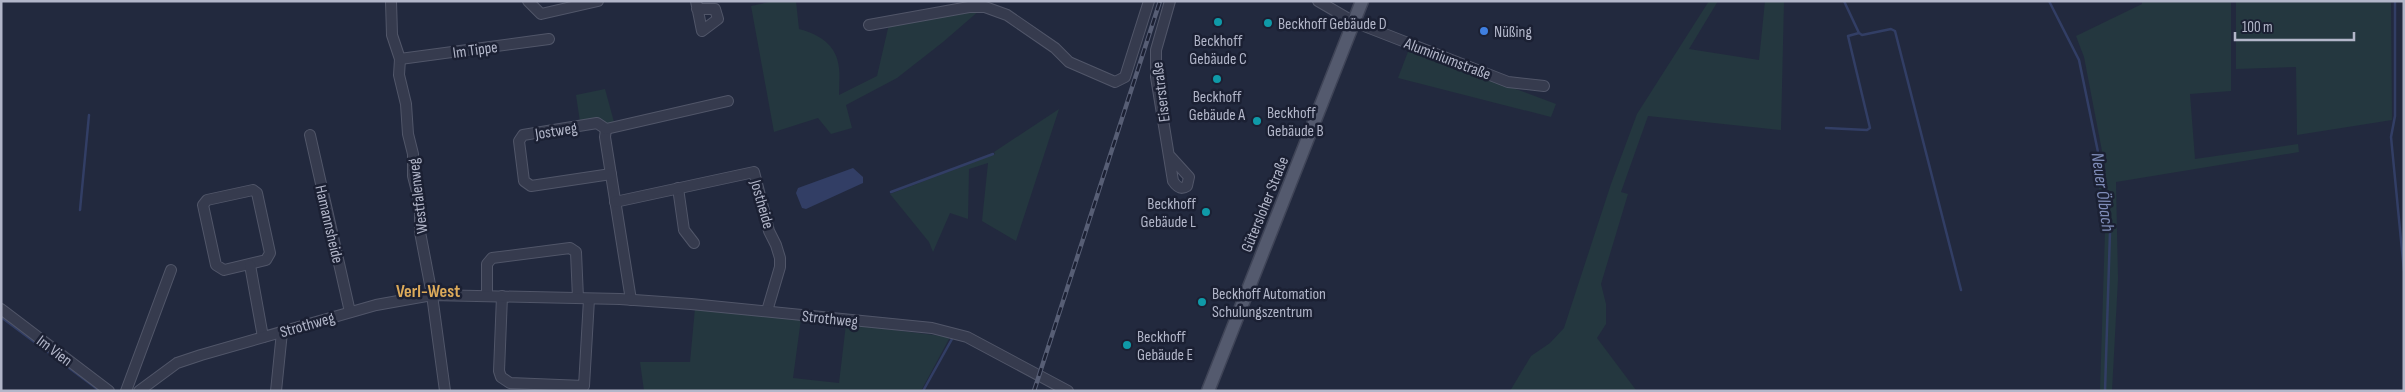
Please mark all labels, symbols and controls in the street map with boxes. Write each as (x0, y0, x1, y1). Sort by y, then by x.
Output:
scale bar (2235, 10, 2354, 42)
place label: Beckhoff Gebäude D (1278, 15, 1387, 34)
marker: Beckhoff Gebäude C (1212, 16, 1224, 28)
marker: Beckhoff Gebäude D (1262, 17, 1274, 29)
text: 100 m (2242, 18, 2273, 37)
place label: Nüßing (1494, 23, 1532, 42)
marker: Nüßing (1478, 25, 1490, 37)
place label: Beckhoff Gebäude C (1189, 32, 1247, 69)
street label: Aluminiumstraße (1401, 34, 1493, 85)
street label: Im Tippe (452, 38, 499, 63)
street label: Eiserstraße (1148, 61, 1175, 123)
marker: Beckhoff Gebäude A (1211, 73, 1223, 85)
place label: Beckhoff Gebäude A (1189, 88, 1245, 125)
place label: Beckhoff Gebäude B (1267, 104, 1324, 141)
marker: Beckhoff Gebäude B (1251, 115, 1263, 127)
street label: Jostweg (533, 119, 579, 144)
water label: Neuer Ölbach (2087, 151, 2118, 233)
street label: Gütersloher Straße (1238, 154, 1293, 255)
street label: Westfalenweg (404, 157, 433, 235)
street label: Jostheide (745, 177, 778, 231)
street label: Hamannsheide (310, 183, 347, 265)
place label: Beckhoff Gebäude L (1141, 195, 1197, 232)
marker: Beckhoff Gebäude L (1200, 206, 1212, 218)
district label: Verl-West (396, 281, 460, 302)
place label: Beckhoff Automation Schulungszentrum (1212, 285, 1326, 322)
marker: Beckhoff Automation Schulungszentrum (1196, 296, 1208, 308)
street label: Strothweg (801, 307, 859, 332)
street label: Strothweg (278, 309, 337, 342)
place label: Beckhoff Gebäude E (1137, 328, 1193, 365)
street label: Im Vien (33, 332, 76, 371)
marker: Beckhoff Gebäude E (1121, 339, 1133, 351)

